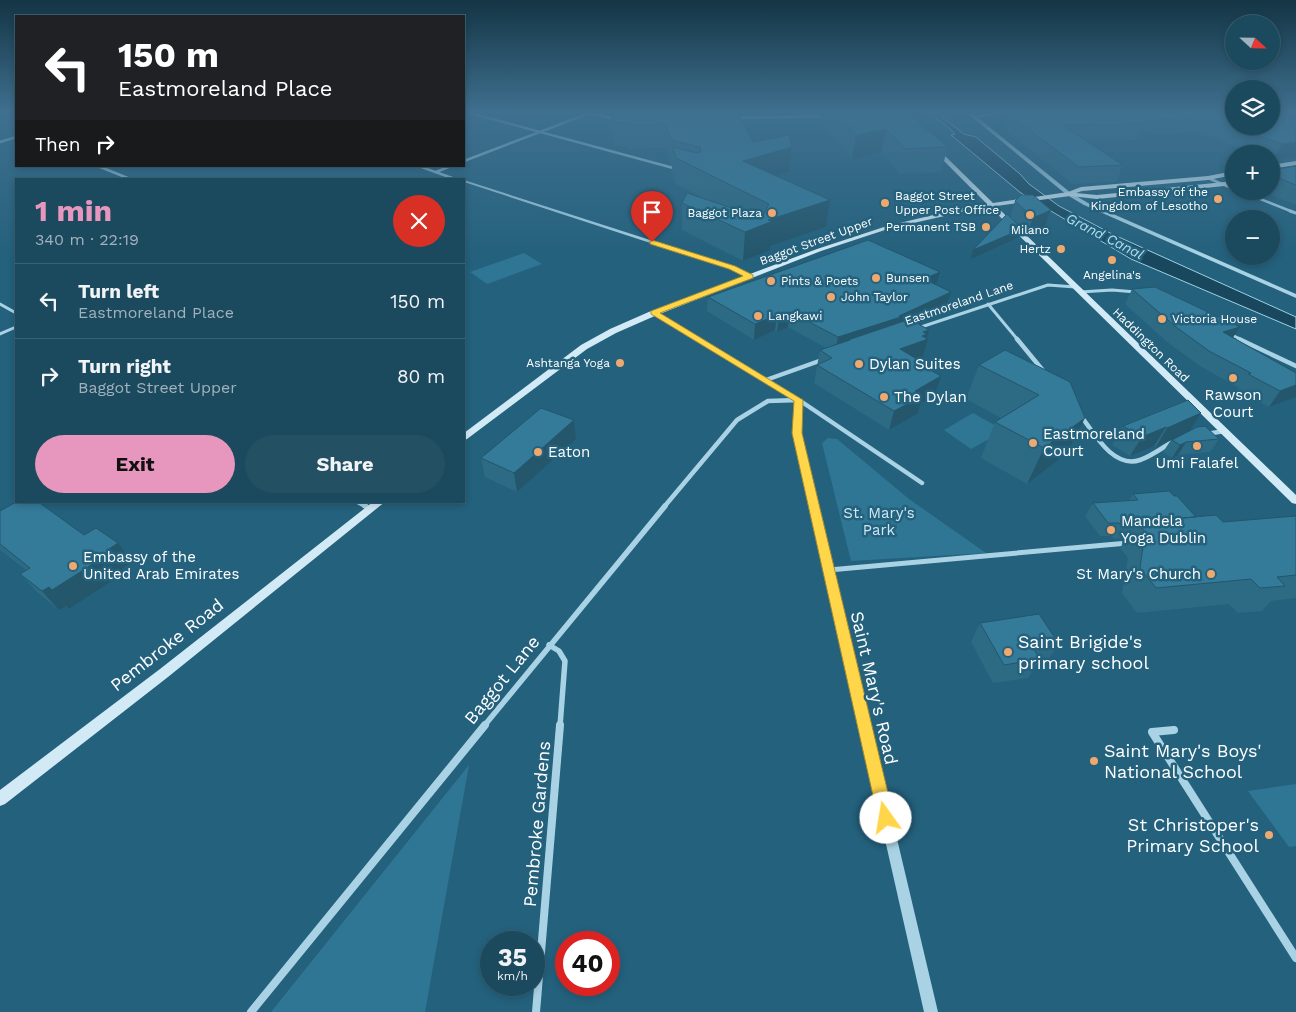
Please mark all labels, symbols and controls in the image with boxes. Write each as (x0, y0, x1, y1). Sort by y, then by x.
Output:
north arrow (1225, 15, 1280, 70)
map controls (1225, 15, 1280, 265)
text: 150 m (118, 34, 219, 76)
icon: left (35, 35, 100, 100)
text: Eastmoreland Place (118, 76, 333, 101)
button: layers (1225, 80, 1280, 135)
icon: right (91, 130, 119, 158)
text: Then (35, 133, 81, 156)
button: + (1225, 145, 1280, 200)
place label: Embassy of the Kingdom of Lesotho (1090, 185, 1208, 213)
place label: Baggot Street Upper Post Office (895, 189, 999, 217)
pin (631, 191, 673, 242)
text: 1 min (35, 193, 112, 228)
marker: Embassy of the Kingdom of Lesotho (1212, 193, 1224, 205)
button: close (393, 195, 445, 247)
marker: Baggot Street Upper Post Office (879, 197, 891, 209)
icon: arrive (638, 198, 666, 226)
place label: Baggot Plaza (687, 206, 762, 220)
marker: Baggot Plaza (766, 207, 778, 219)
marker: Milano (1024, 209, 1036, 221)
water label: Grand Canal (1064, 210, 1146, 262)
button: − (1225, 210, 1280, 265)
street label: Baggot Street Upper (758, 214, 874, 268)
place label: Permanent TSB (886, 220, 976, 234)
marker: Permanent TSB (980, 221, 992, 233)
place label: Milano (1011, 223, 1049, 237)
text: 340 m · 22:19 (35, 230, 139, 249)
place label: Hertz (1019, 242, 1051, 256)
marker: Hertz (1055, 243, 1067, 255)
marker: Angelina's (1106, 254, 1118, 266)
place label: Angelina's (1083, 268, 1141, 282)
place label: Bunsen (886, 271, 929, 285)
marker: Bunsen (870, 272, 882, 284)
place label: Pints & Poets (781, 274, 858, 288)
marker: Pints & Poets (765, 275, 777, 287)
street label: Eastmoreland Lane (903, 278, 1015, 328)
text: Turn left (78, 280, 159, 303)
icon: left (35, 287, 63, 315)
text: 150 m (390, 290, 445, 313)
place label: John Taylor (841, 290, 908, 304)
marker: John Taylor (825, 291, 837, 303)
text: Eastmoreland Place (78, 303, 234, 322)
street label: Haddington Road (1110, 305, 1192, 385)
place label: Langkawi (768, 309, 822, 323)
marker: Langkawi (752, 310, 764, 322)
place label: Victoria House (1172, 312, 1257, 326)
marker: Victoria House (1156, 313, 1168, 325)
text: Turn right (78, 355, 171, 378)
place label: Dylan Suites (869, 355, 961, 373)
place label: Ashtanga Yoga (526, 356, 610, 370)
marker: Ashtanga Yoga (614, 357, 626, 369)
marker: Dylan Suites (853, 358, 865, 370)
icon: right (35, 362, 63, 390)
text: 80 m (397, 365, 445, 388)
marker: Rawson Court (1227, 372, 1239, 384)
text: Baggot Street Upper (78, 378, 237, 397)
place label: Rawson Court (1205, 386, 1261, 421)
place label: The Dylan (894, 388, 967, 406)
marker: The Dylan (878, 391, 890, 403)
place label: Eastmoreland Court (1043, 425, 1145, 460)
button: Exit (35, 435, 235, 493)
button: Share (245, 435, 445, 493)
marker: Eastmoreland Court (1027, 437, 1039, 449)
marker: Umi Falafel (1191, 440, 1203, 452)
place label: Eaton (548, 443, 590, 461)
marker: Eaton (532, 446, 544, 458)
place label: Umi Falafel (1156, 454, 1239, 472)
park label: St. Mary's Park (843, 504, 915, 539)
place label: Mandela Yoga Dublin (1121, 512, 1206, 547)
marker: Mandela Yoga Dublin (1105, 524, 1117, 536)
place label: Embassy of the United Arab Emirates (83, 548, 239, 583)
marker: Embassy of the United Arab Emirates (67, 560, 79, 572)
place label: St Mary's Church (1076, 565, 1201, 583)
marker: St Mary's Church (1205, 568, 1217, 580)
street label: Pembroke Road (106, 594, 227, 695)
street label: Saint Mary's Road (847, 609, 902, 767)
street label: Baggot Lane (459, 631, 544, 728)
place label: Saint Brigide's primary school (1018, 631, 1149, 673)
marker: Saint Brigide's primary school (1002, 646, 1014, 658)
street label: Pembroke Gardens (519, 740, 554, 908)
place label: Saint Mary's Boys' National School (1104, 740, 1262, 782)
marker: Saint Mary's Boys' National School (1088, 755, 1100, 767)
position arrow (859, 791, 911, 843)
place label: St Christoper's Primary School (1126, 814, 1259, 856)
marker: St Christoper's Primary School (1263, 829, 1275, 841)
speed limit sign: 40 (555, 931, 620, 996)
text: 35 (498, 943, 527, 972)
text: km/h (497, 969, 528, 983)

